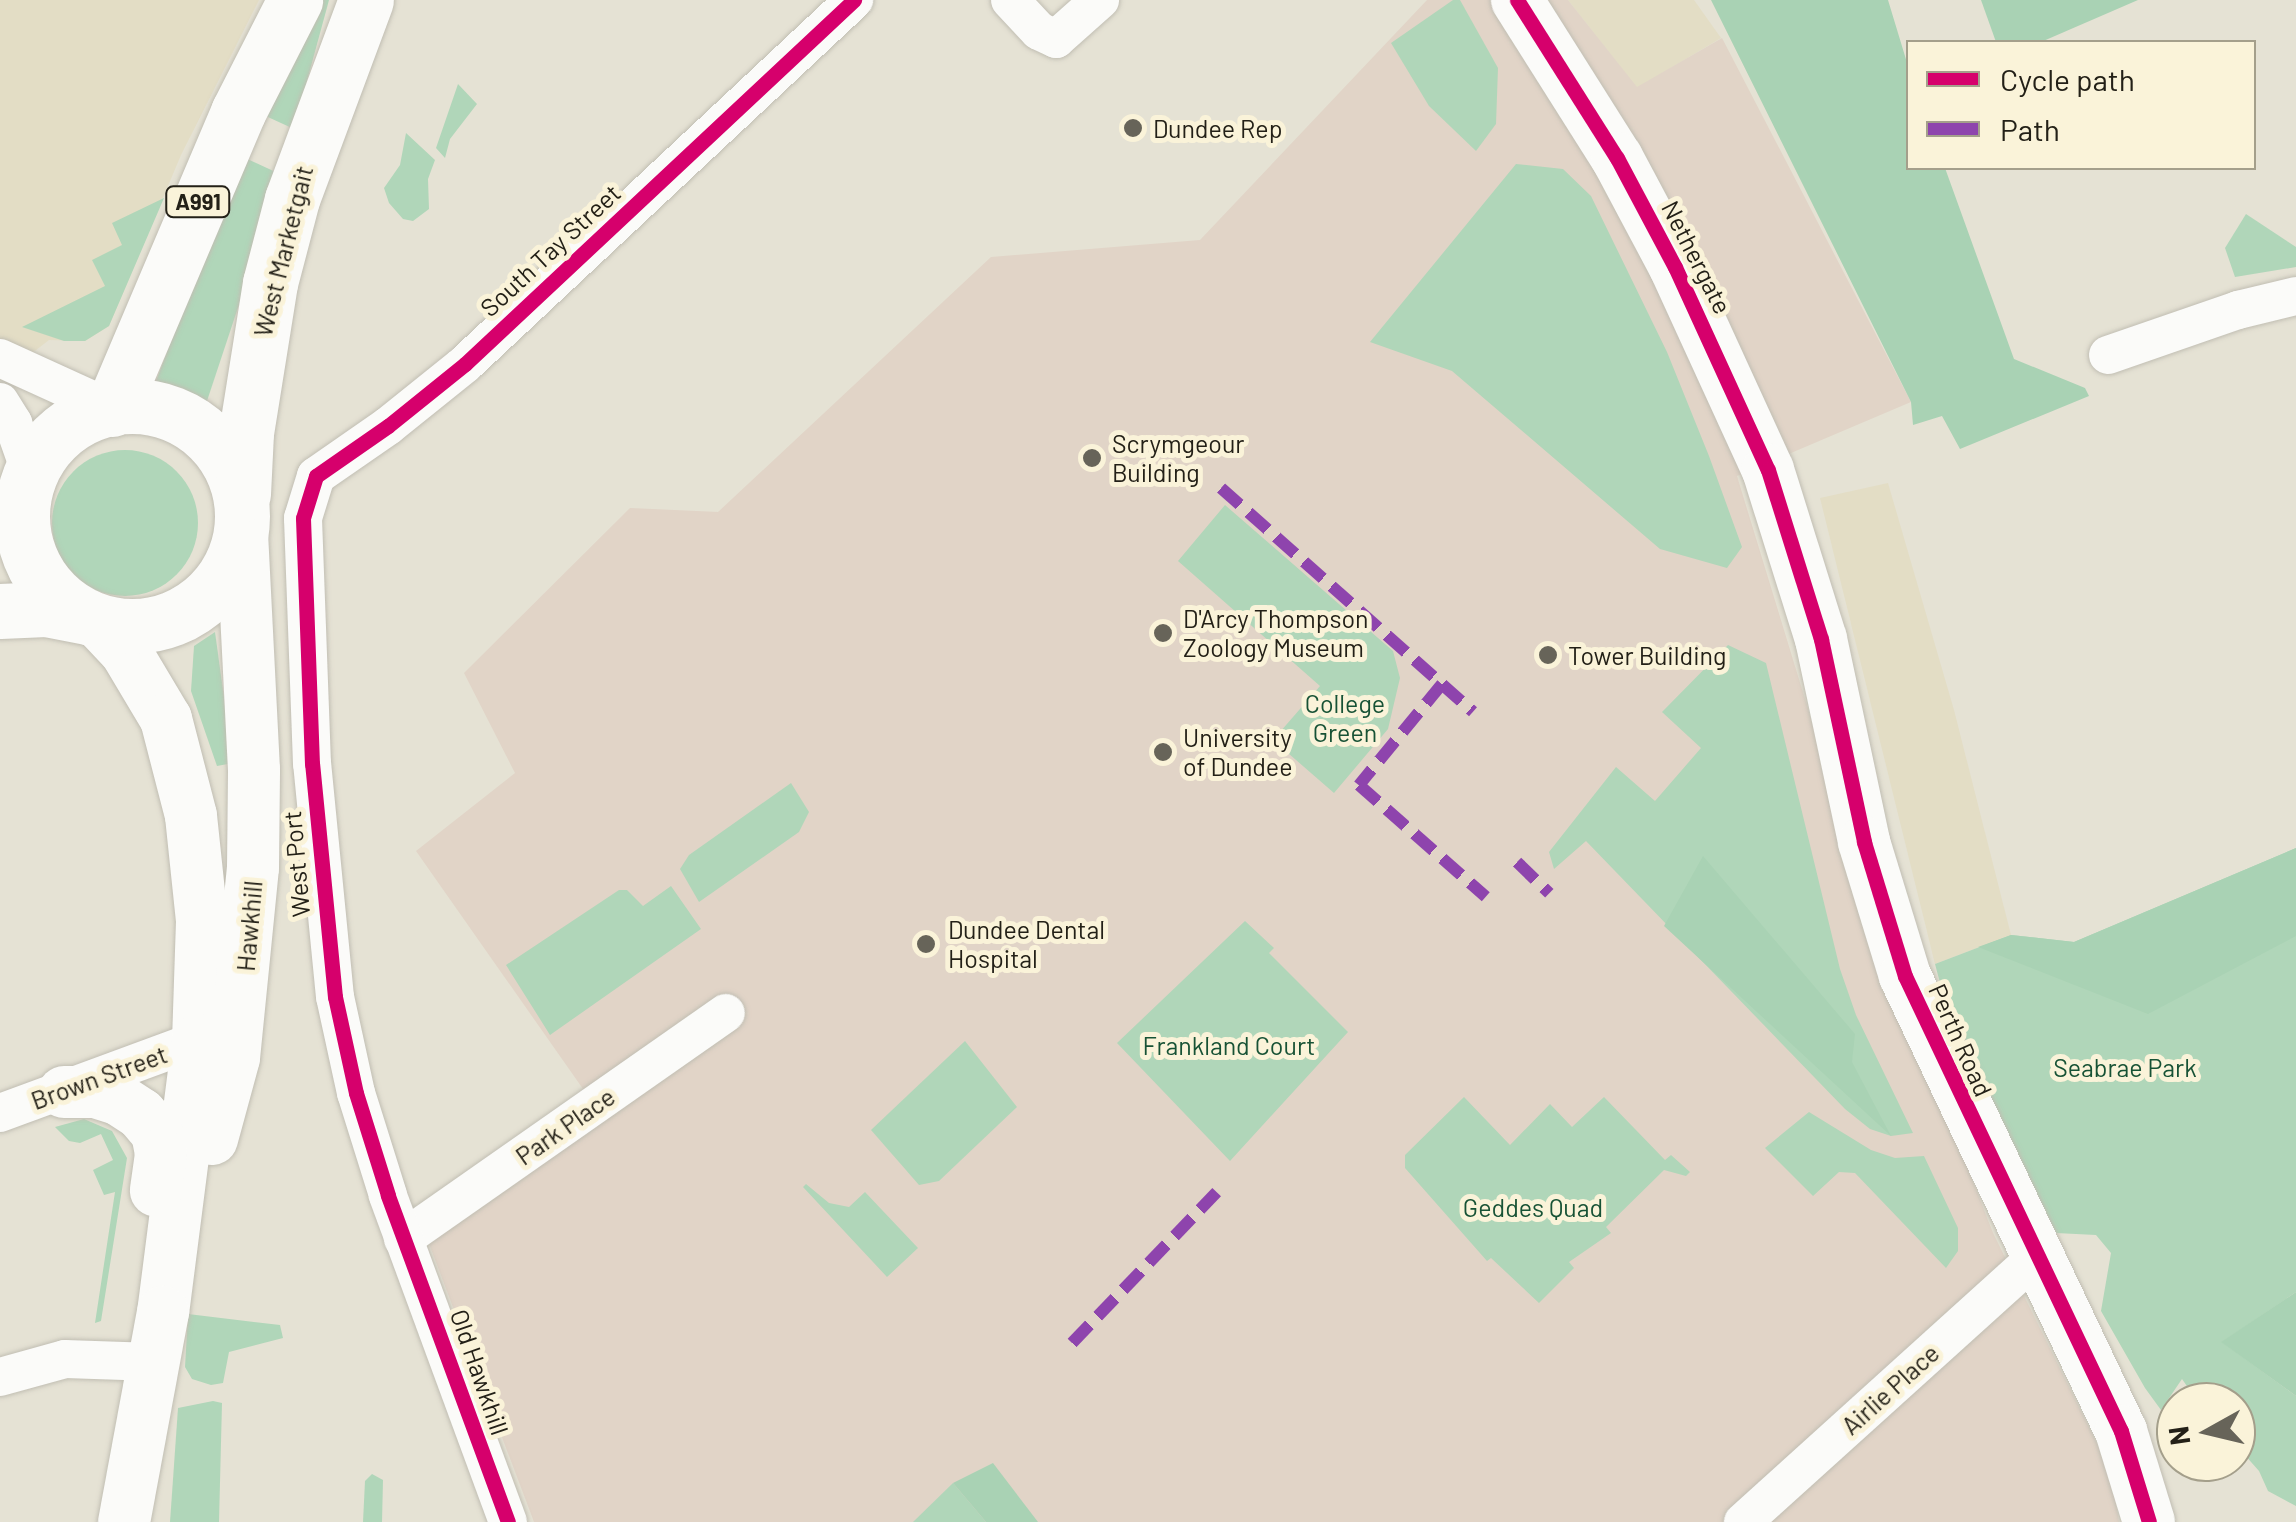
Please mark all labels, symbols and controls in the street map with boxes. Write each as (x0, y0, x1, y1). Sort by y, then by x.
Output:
legend (1906, 40, 2256, 170)
text: Cycle path (2000, 61, 2135, 97)
text: Path (2000, 111, 2060, 147)
place label: Dundee Rep (1153, 113, 1282, 143)
marker: Dundee Rep (1122, 117, 1144, 139)
street label: West Marketgait (247, 162, 319, 340)
street label: South Tay Street (474, 177, 626, 323)
road number: A991 (163, 185, 233, 219)
street label: Nethergate (1656, 196, 1738, 318)
place label: Scrymgeour Building (1112, 429, 1244, 488)
marker: Scrymgeour Building (1081, 447, 1103, 469)
place label: D'Arcy Thompson Zoology Museum (1183, 604, 1369, 663)
marker: D'Arcy Thompson Zoology Museum (1152, 622, 1174, 644)
place label: Tower Building (1568, 640, 1726, 670)
marker: Tower Building (1537, 644, 1559, 666)
park label: College Green (1305, 689, 1385, 748)
place label: University of Dundee (1183, 723, 1292, 782)
marker: University of Dundee (1152, 741, 1174, 763)
street label: West Port (276, 810, 316, 918)
street label: Hawkhill (230, 879, 268, 973)
place label: Dundee Dental Hospital (948, 915, 1105, 974)
marker: Dundee Dental Hospital (913, 931, 939, 957)
street label: Perth Road (1923, 979, 1999, 1101)
park label: Frankland Court (1143, 1030, 1315, 1060)
street label: Brown Street (27, 1039, 171, 1115)
park label: Seabrae Park (2053, 1052, 2197, 1082)
street label: Park Place (510, 1081, 620, 1171)
park label: Geddes Quad (1463, 1192, 1603, 1222)
street label: Old Hawkhill (445, 1305, 515, 1439)
street label: Airlie Place (1835, 1337, 1945, 1441)
north arrow (2156, 1382, 2256, 1482)
text: N (2160, 1424, 2196, 1447)

